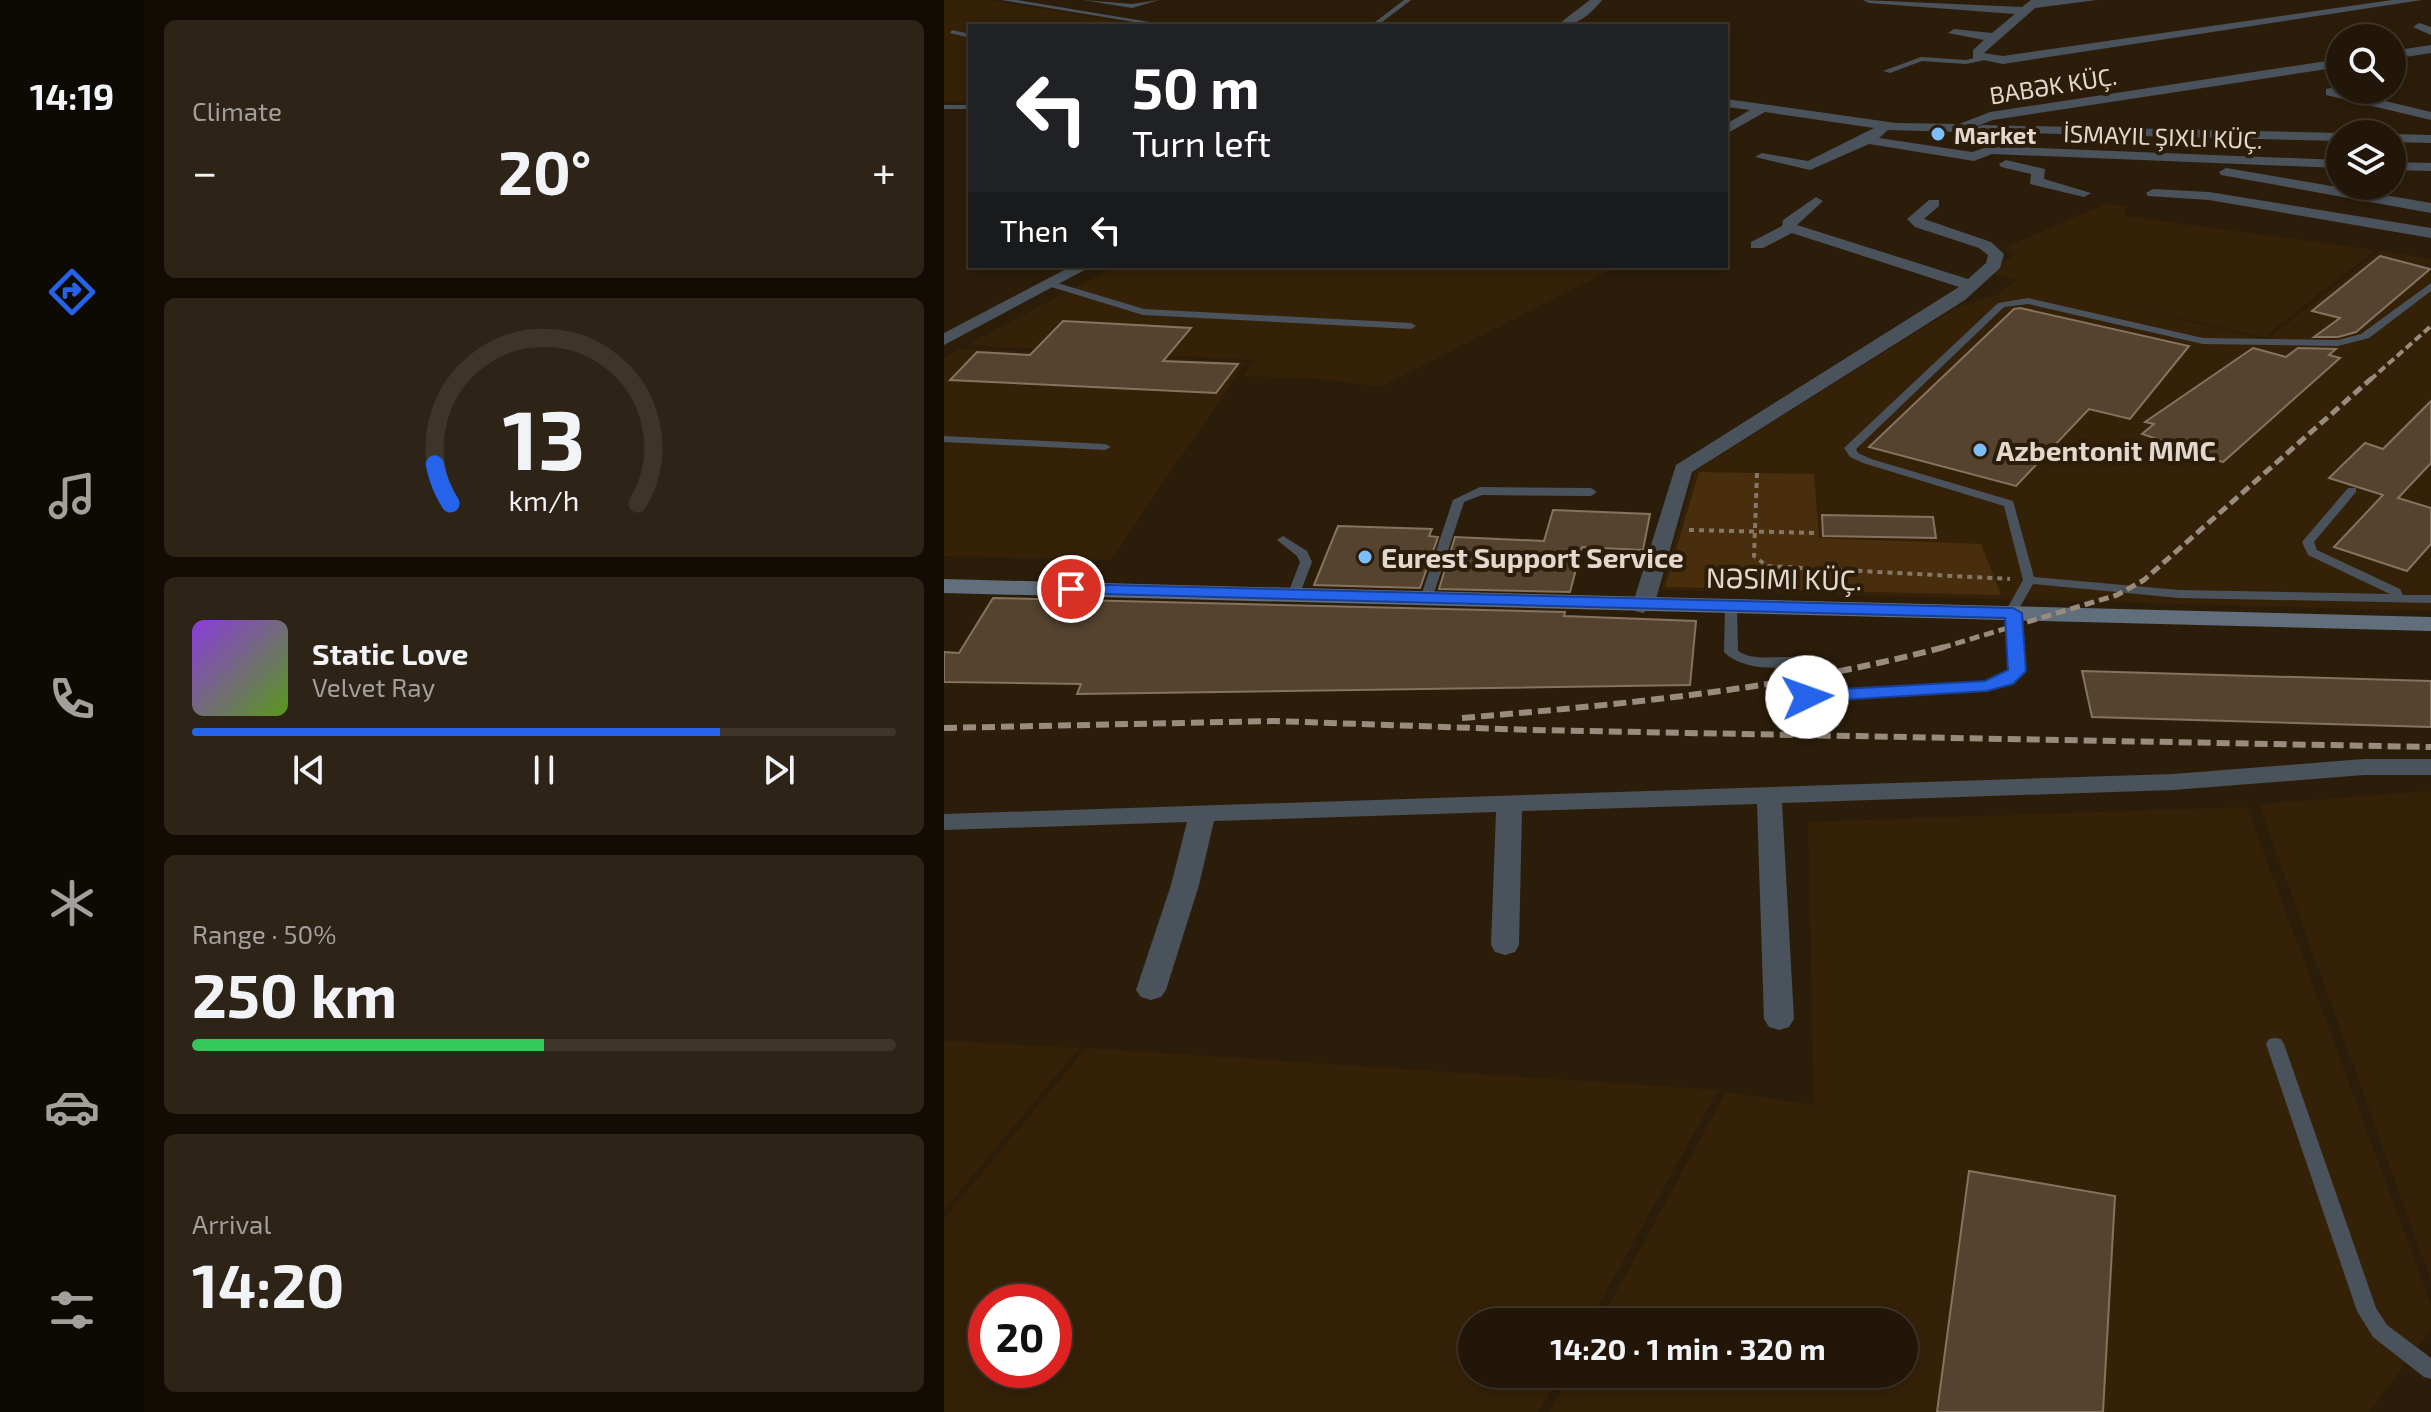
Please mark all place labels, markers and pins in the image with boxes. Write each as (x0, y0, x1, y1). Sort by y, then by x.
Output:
place label: Market (1954, 120, 2036, 149)
marker: Market (1929, 125, 1947, 143)
place label: Azbentonit MMC (1996, 433, 2216, 467)
marker: Azbentonit MMC (1971, 441, 1989, 459)
place label: Eurest Support Service (1381, 540, 1684, 574)
marker: Eurest Support Service (1356, 548, 1374, 566)
pin (1037, 555, 1105, 623)

